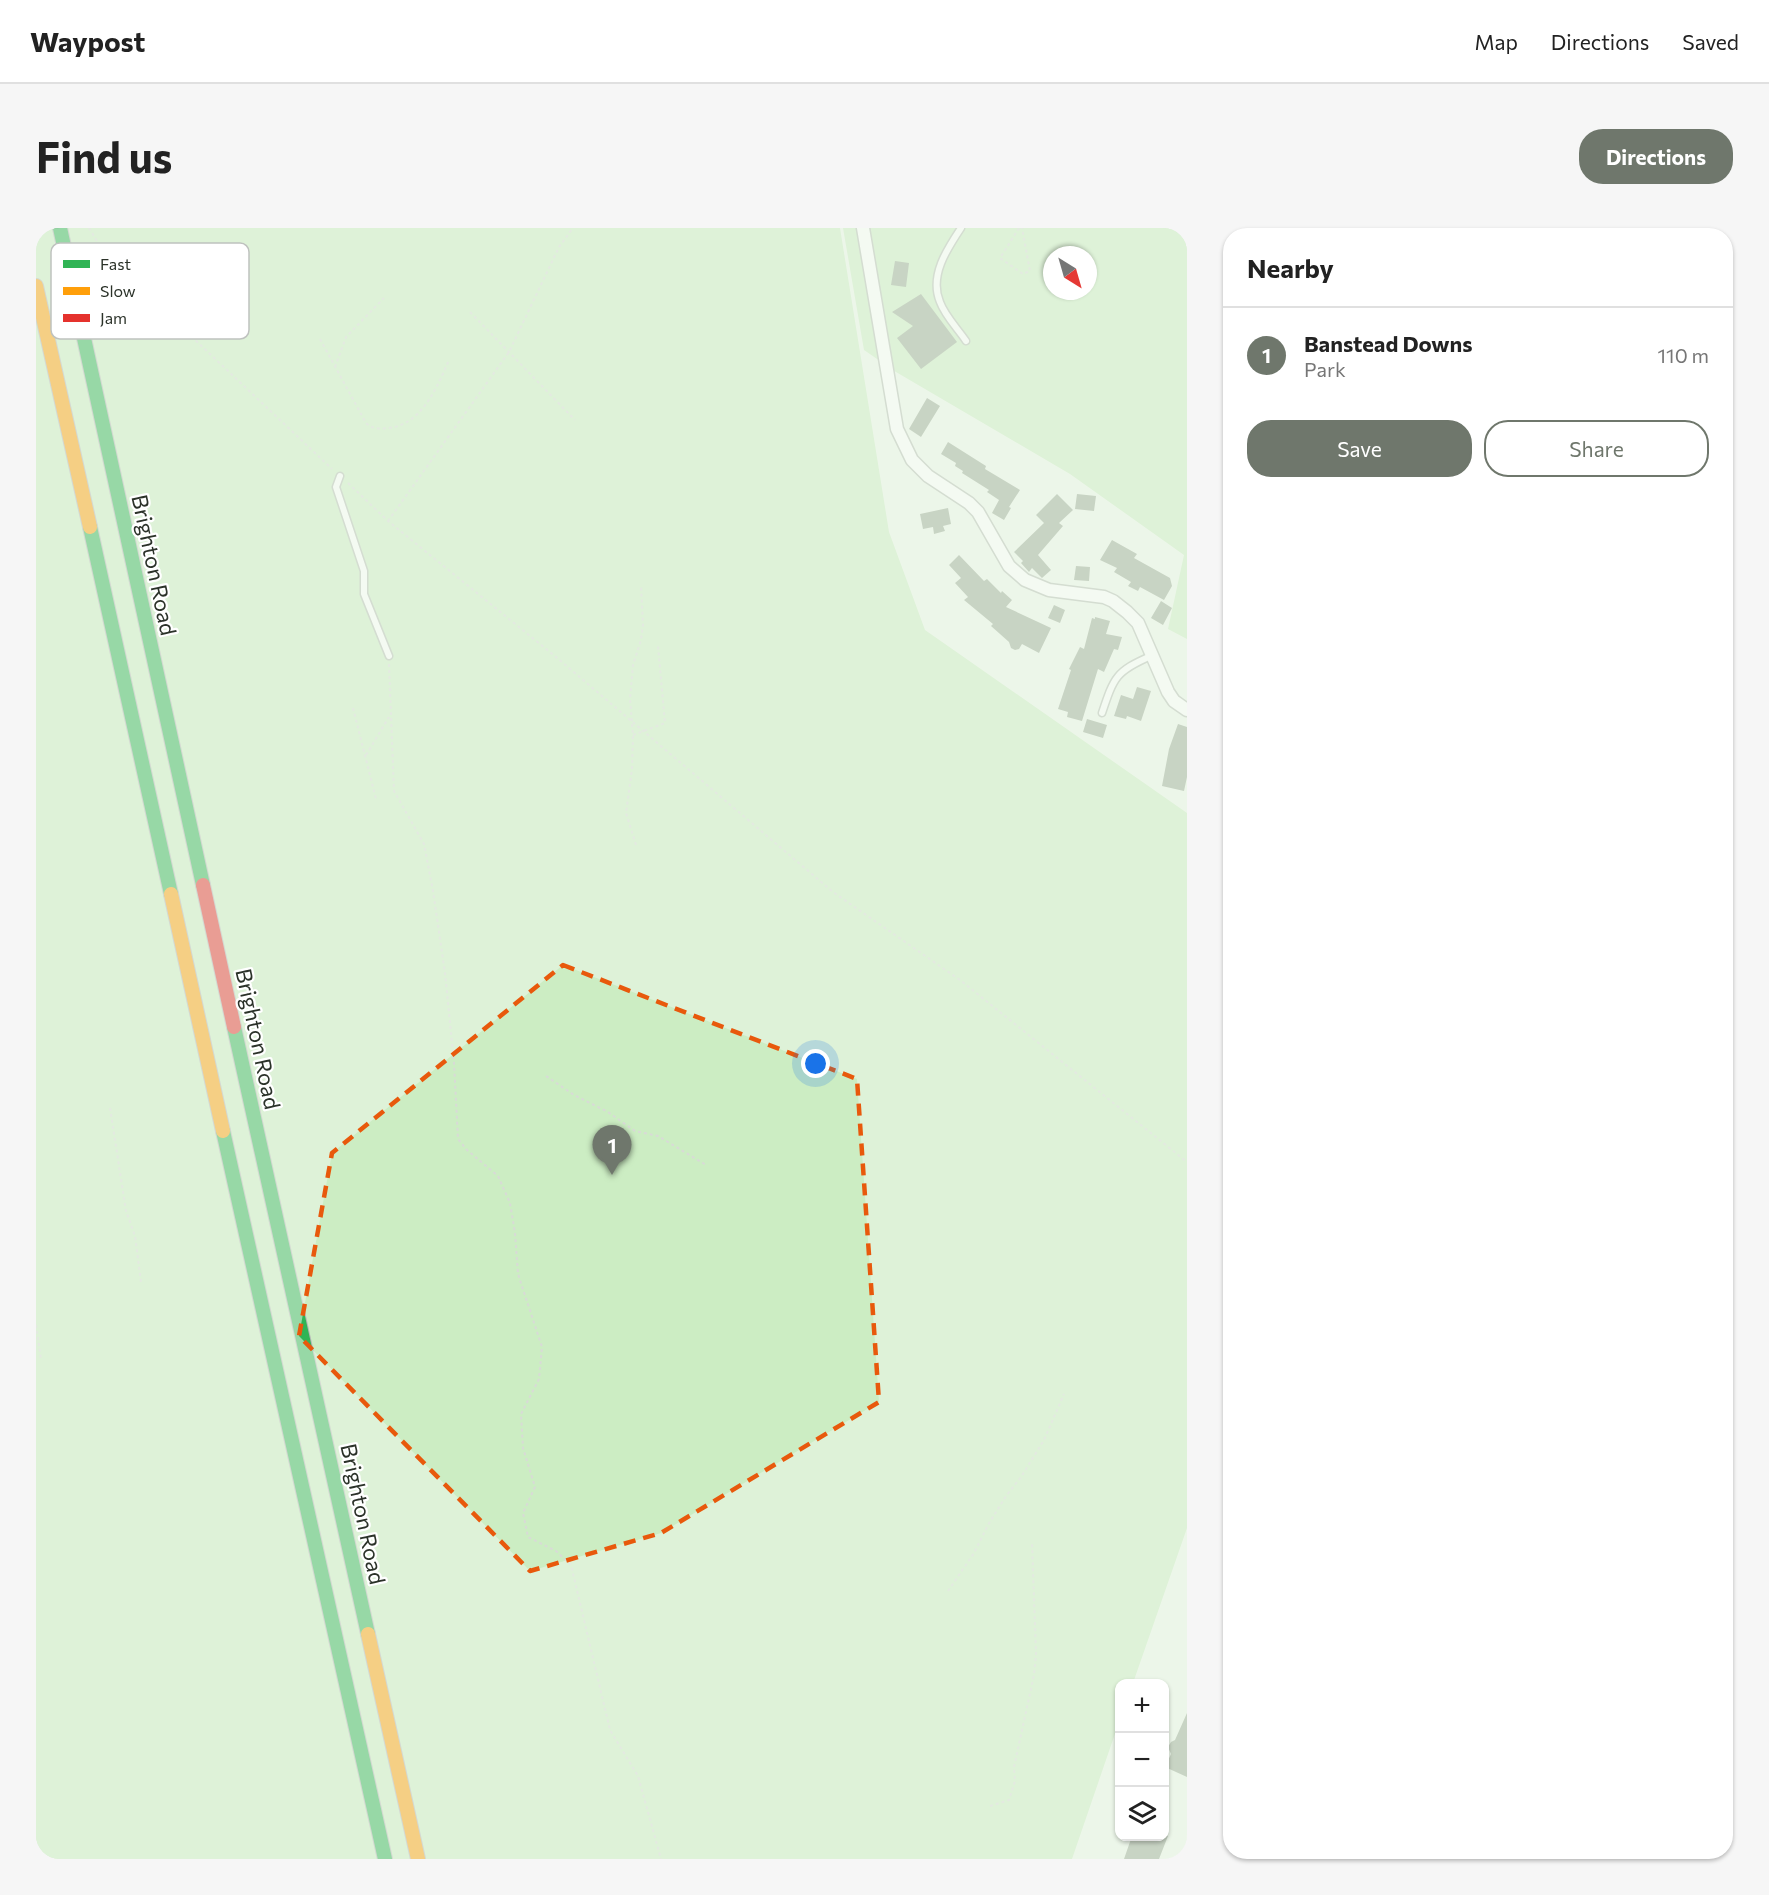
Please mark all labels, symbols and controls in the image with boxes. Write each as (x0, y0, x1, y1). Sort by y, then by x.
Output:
text: Waypost (30, 24, 145, 58)
text: Map (1475, 29, 1518, 54)
text: Directions (1551, 29, 1649, 54)
text: Saved (1682, 29, 1739, 54)
button: Directions (1579, 129, 1733, 184)
text: Find us (36, 130, 172, 182)
legend (51, 243, 249, 339)
north arrow (1043, 246, 1097, 300)
text: Nearby (1247, 252, 1334, 283)
text: Fast (100, 254, 131, 273)
text: Slow (100, 281, 136, 300)
text: Jam (100, 308, 127, 327)
text: Banstead Downs (1304, 330, 1473, 357)
text: 1 (1262, 343, 1271, 367)
text: 110 m (1658, 343, 1709, 367)
text: Park (1304, 357, 1346, 381)
button: Save (1247, 420, 1472, 477)
button: Share (1484, 420, 1709, 477)
street label: Brighton Road (126, 492, 183, 638)
street label: Brighton Road (230, 966, 287, 1112)
your location (801, 1049, 830, 1078)
pin: 1 (592, 1126, 632, 1175)
street label: Brighton Road (335, 1441, 392, 1587)
map controls (1115, 1679, 1169, 1841)
button: + (1115, 1679, 1169, 1733)
button: − (1115, 1733, 1169, 1787)
button: layers (1115, 1787, 1169, 1841)

